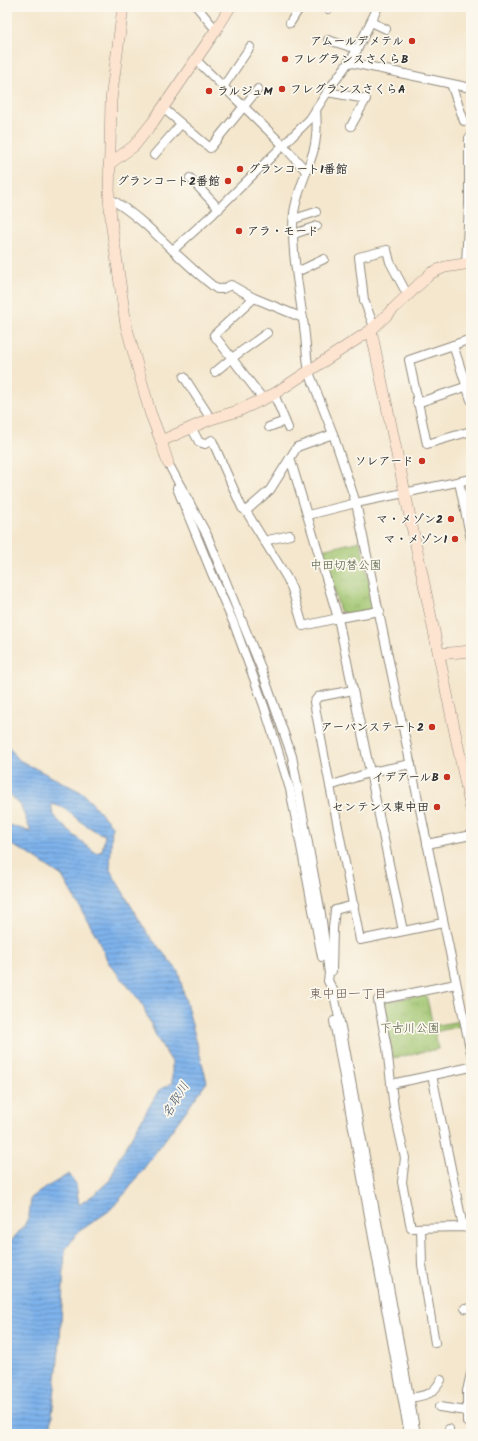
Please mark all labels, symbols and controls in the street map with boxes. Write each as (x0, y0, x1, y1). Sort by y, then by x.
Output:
place label: アムールデメテル (310, 32, 404, 51)
marker: アムールデメテル (407, 36, 417, 46)
place label: フレグランスさくらB (293, 50, 409, 69)
marker: フレグランスさくらB (280, 54, 290, 64)
place label: フレグランスさくらA (290, 80, 406, 99)
place label: ラルジュM (217, 82, 274, 101)
marker: フレグランスさくらA (277, 84, 287, 94)
marker: ラルジュM (204, 86, 214, 96)
place label: グランコート1番館 (248, 160, 348, 179)
marker: グランコート1番館 (235, 164, 245, 174)
place label: グランコート2番館 (117, 172, 220, 191)
marker: グランコート2番館 (223, 176, 233, 186)
place label: アラ・モード (247, 222, 319, 241)
marker: アラ・モード (234, 226, 244, 236)
place label: ソレアード (354, 452, 414, 471)
marker: ソレアード (417, 456, 427, 466)
place label: マ・メゾン2 (376, 510, 443, 529)
marker: マ・メゾン2 (446, 514, 456, 524)
place label: マ・メゾン1 (383, 530, 447, 549)
marker: マ・メゾン1 (450, 534, 460, 544)
park label: 中田切替公園 (310, 556, 382, 575)
place label: アーバンステート2 (321, 718, 424, 737)
marker: アーバンステート2 (427, 722, 437, 732)
place label: イデアールB (372, 768, 439, 787)
marker: イデアールB (442, 772, 452, 782)
place label: センテンス東中田 (332, 798, 429, 817)
marker: センテンス東中田 (432, 802, 442, 812)
district label: 東中田一丁目 (309, 984, 387, 1005)
park label: 下古川公園 (380, 1019, 440, 1038)
water label: 名取川 (157, 1078, 195, 1122)

